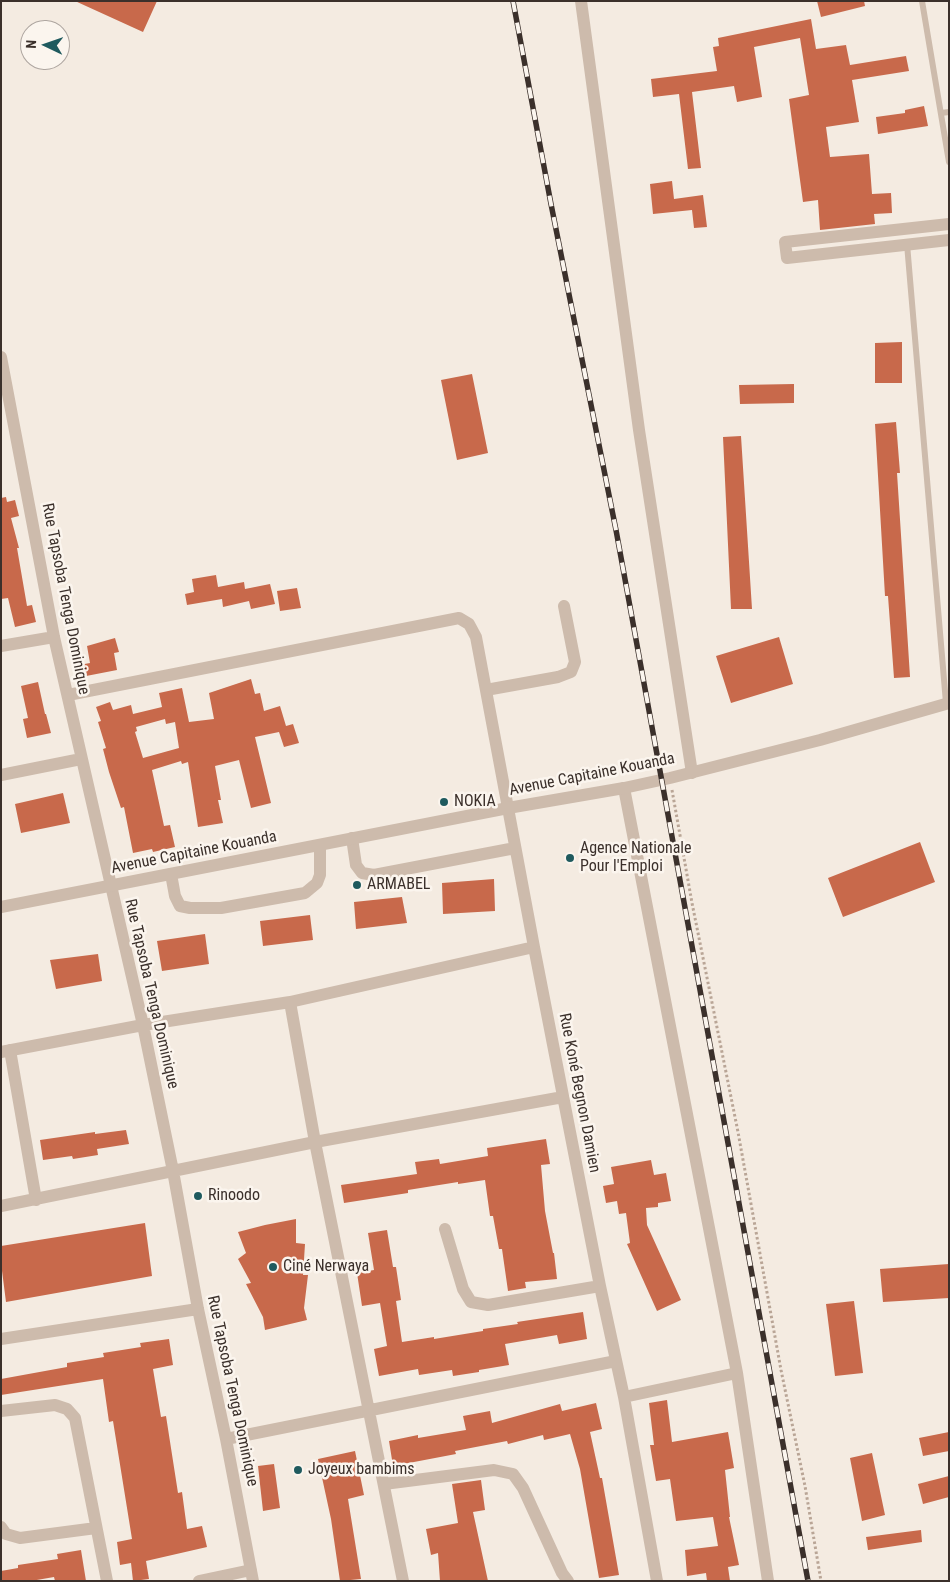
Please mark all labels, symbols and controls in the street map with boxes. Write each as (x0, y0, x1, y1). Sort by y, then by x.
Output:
north arrow (20, 20, 70, 70)
text: N (23, 40, 39, 49)
street label: Rue Tapsoba Tenga Dominique (37, 502, 93, 696)
street label: Avenue Capitaine Kouanda (508, 750, 676, 800)
place label: NOKIA (454, 792, 496, 812)
marker: NOKIA (438, 796, 450, 808)
street label: Avenue Capitaine Kouanda (110, 828, 278, 878)
place label: Agence Nationale Pour l'Emploi (580, 839, 692, 877)
marker: Agence Nationale Pour l'Emploi (564, 852, 576, 864)
place label: ARMABEL (367, 875, 430, 895)
marker: ARMABEL (351, 879, 363, 891)
street label: Rue Tapsoba Tenga Dominique (120, 897, 182, 1091)
street label: Rue Koné Begnon Damien (554, 1012, 604, 1174)
place label: Rinoodo (208, 1186, 260, 1206)
marker: Rinoodo (192, 1190, 204, 1202)
place label: Ciné Nerwaya (283, 1257, 369, 1277)
marker: Ciné Nerwaya (267, 1261, 279, 1273)
street label: Rue Tapsoba Tenga Dominique (202, 1294, 262, 1488)
place label: Joyeux bambims (308, 1460, 415, 1480)
marker: Joyeux bambims (292, 1464, 304, 1476)

